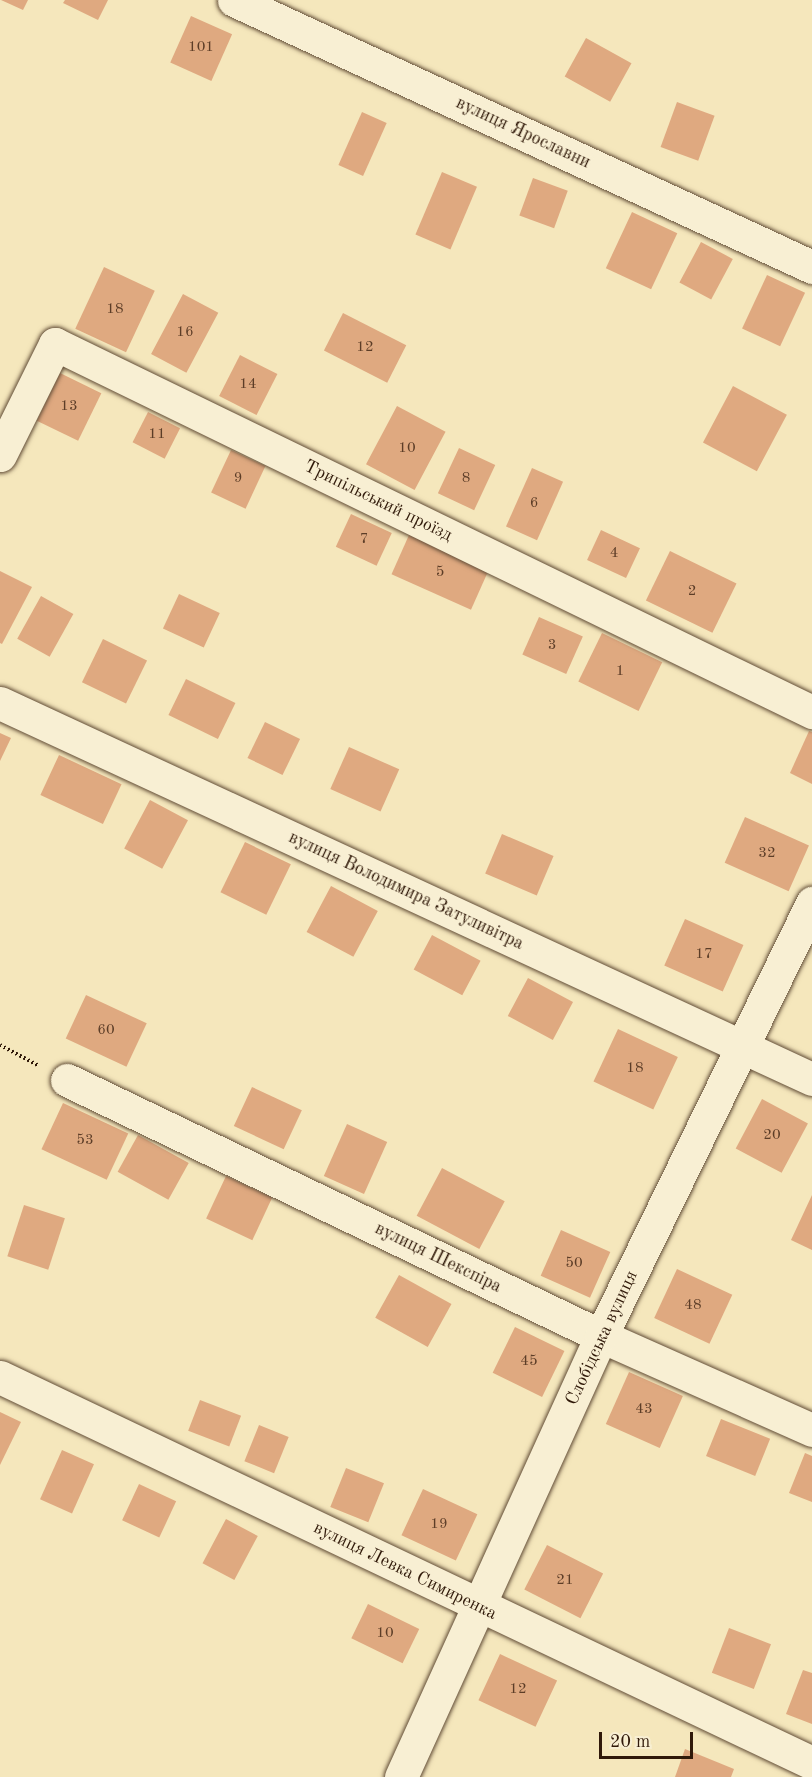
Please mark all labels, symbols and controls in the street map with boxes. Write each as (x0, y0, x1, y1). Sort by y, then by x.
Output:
house number: 101 (188, 39, 214, 57)
street label: вулиця Ярославни (452, 92, 594, 174)
house number: 18 (106, 301, 124, 319)
house number: 16 (176, 324, 194, 342)
house number: 12 (356, 339, 374, 357)
house number: 14 (239, 376, 257, 394)
house number: 13 (60, 398, 78, 416)
house number: 11 (148, 426, 166, 444)
house number: 10 (398, 440, 416, 458)
street label: Трипільський проїзд (300, 456, 456, 546)
house number: 9 (234, 470, 242, 488)
house number: 8 (462, 470, 470, 488)
house number: 6 (530, 495, 538, 513)
house number: 7 (360, 531, 368, 549)
house number: 4 (610, 545, 618, 563)
house number: 5 (436, 564, 444, 582)
house number: 2 (688, 583, 696, 601)
house number: 3 (548, 637, 556, 655)
house number: 1 (616, 663, 624, 681)
street label: вулиця Володимира Затуливітра (285, 827, 527, 955)
house number: 32 (758, 845, 776, 863)
house number: 17 (695, 946, 713, 964)
house number: 60 (97, 1022, 115, 1040)
house number: 18 (626, 1060, 644, 1078)
house number: 20 (763, 1127, 781, 1145)
house number: 53 (76, 1132, 94, 1150)
street label: вулиця Шекспіра (371, 1218, 505, 1298)
house number: 50 (565, 1255, 583, 1273)
street label: Слобідська вулиця (561, 1267, 643, 1409)
house number: 48 (684, 1297, 702, 1315)
house number: 45 (520, 1353, 538, 1371)
house number: 43 (635, 1401, 653, 1419)
house number: 19 (430, 1516, 448, 1534)
street label: вулиця Левка Симиренка (310, 1517, 500, 1625)
house number: 21 (556, 1572, 574, 1590)
house number: 10 (376, 1625, 394, 1643)
house number: 12 (509, 1681, 527, 1699)
scale bar (602, 1720, 696, 1758)
text: 20 m (610, 1733, 650, 1751)

